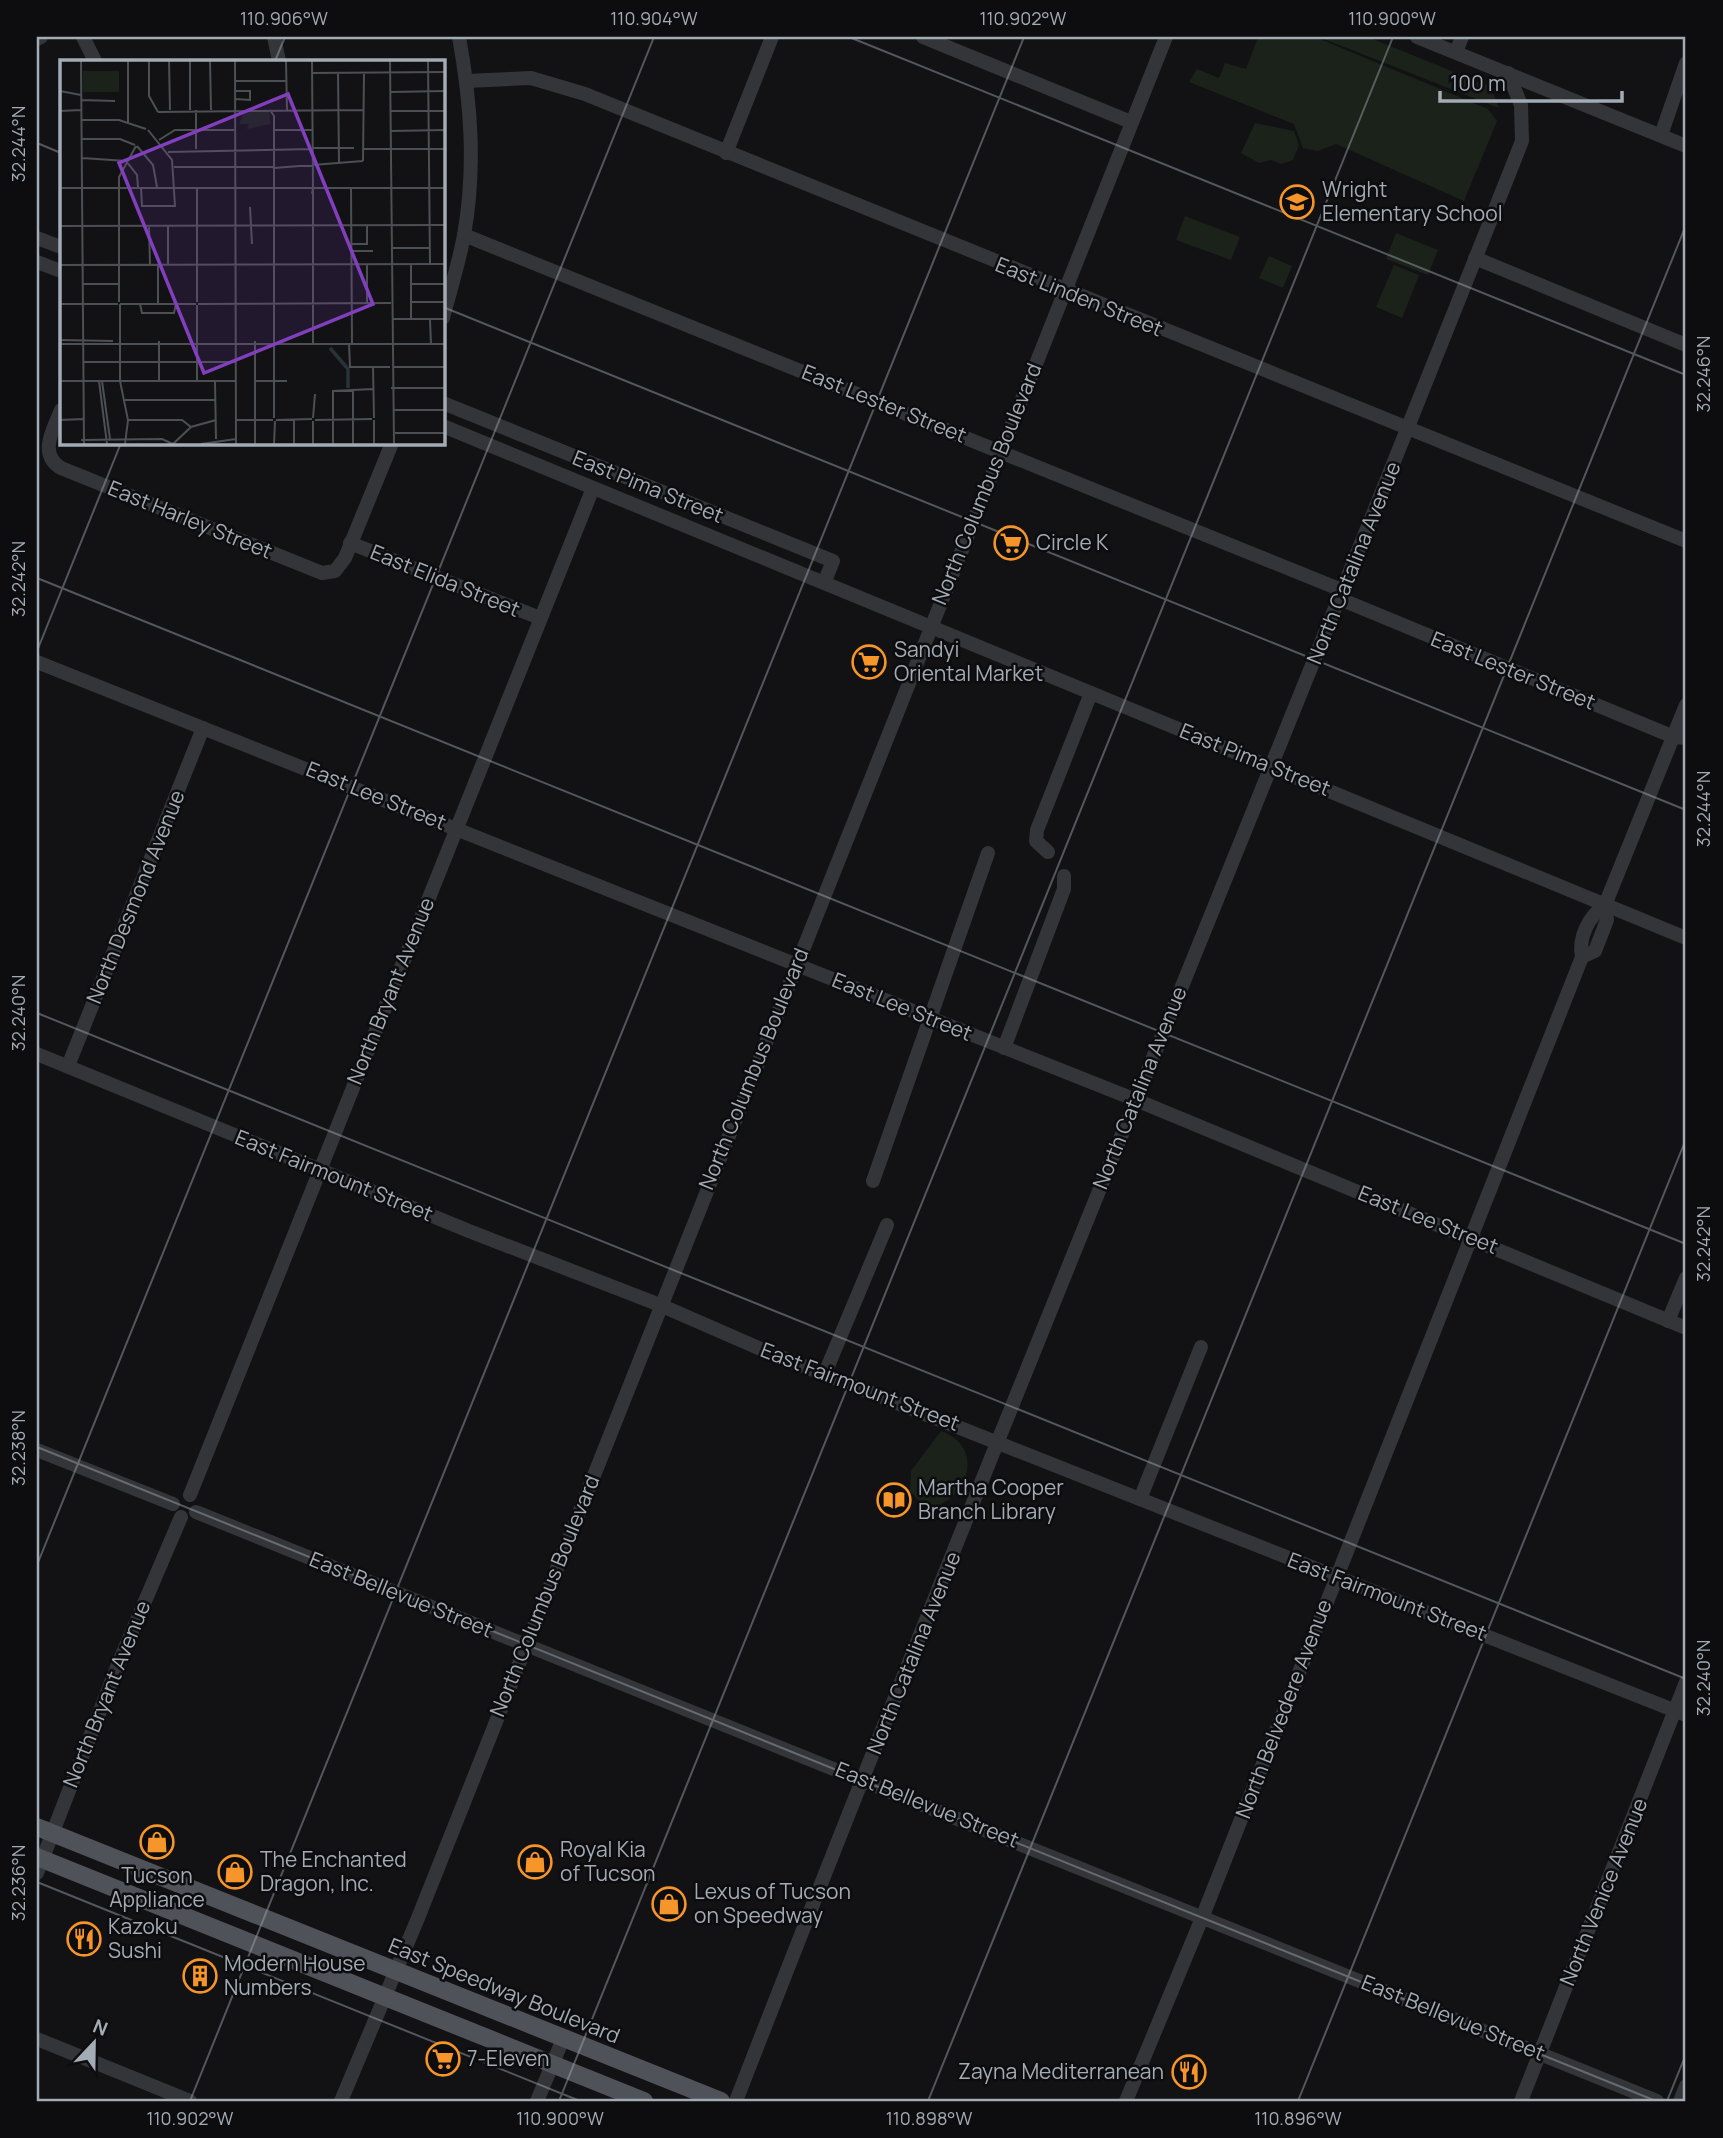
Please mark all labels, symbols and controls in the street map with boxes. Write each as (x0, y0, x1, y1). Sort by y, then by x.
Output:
text: 110.906°W (240, 6, 328, 30)
text: 110.904°W (610, 6, 698, 30)
text: 110.902°W (980, 6, 1067, 30)
text: 110.900°W (1348, 6, 1436, 30)
inset map (60, 60, 444, 444)
scale bar (1440, 60, 1622, 104)
text: 100 m (1450, 69, 1506, 97)
text: 32.244°N (6, 106, 30, 182)
place label: Wright Elementary School (1322, 175, 1503, 227)
school or university icon: Wright Elementary School (1278, 183, 1316, 221)
street label: East Linden Street (992, 250, 1167, 342)
text: 32.246°N (1691, 336, 1715, 412)
street label: East Lester Street (798, 357, 971, 449)
street label: North Columbus Boulevard (925, 359, 1047, 609)
street label: East Pima Street (569, 443, 728, 529)
street label: North Catalina Avenue (1300, 457, 1407, 668)
street label: East Harley Street (104, 473, 277, 565)
supermarket icon: Circle K (992, 524, 1030, 562)
place label: Circle K (1036, 528, 1109, 556)
street label: East Elida Street (366, 537, 524, 623)
text: 32.242°N (6, 541, 30, 617)
street label: East Lester Street (1427, 624, 1600, 716)
place label: Sandyi Oriental Market (894, 635, 1043, 687)
supermarket icon: Sandyi Oriental Market (850, 643, 888, 681)
street label: East Pima Street (1176, 716, 1335, 802)
street label: East Lee Street (302, 754, 450, 836)
text: 32.244°N (1691, 771, 1715, 847)
street label: North Desmond Avenue (79, 786, 191, 1008)
street label: North Bryant Avenue (340, 893, 440, 1088)
street label: North Columbus Boulevard (692, 944, 814, 1194)
street label: East Lee Street (828, 965, 976, 1047)
text: 32.240°N (6, 975, 30, 1051)
street label: North Catalina Avenue (1086, 982, 1193, 1193)
street label: East Fairmount Street (231, 1123, 437, 1228)
street label: East Lee Street (1354, 1178, 1502, 1260)
text: 32.242°N (1691, 1206, 1715, 1282)
street label: East Fairmount Street (757, 1335, 964, 1437)
text: 32.238°N (6, 1410, 30, 1486)
street label: North Columbus Boulevard (483, 1471, 605, 1721)
place label: Martha Cooper Branch Library (918, 1473, 1064, 1525)
library icon: Martha Cooper Branch Library (875, 1481, 913, 1519)
street label: East Bellevue Street (306, 1544, 497, 1644)
street label: East Fairmount Street (1284, 1545, 1491, 1647)
street label: North Catalina Avenue (860, 1547, 967, 1758)
street label: North Belvedere Avenue (1228, 1595, 1338, 1822)
street label: North Bryant Avenue (56, 1596, 156, 1791)
text: 32.240°N (1691, 1640, 1715, 1716)
street label: East Bellevue Street (832, 1754, 1023, 1854)
street label: North Venice Avenue (1553, 1794, 1653, 1990)
shop icon: Tucson Appliance (138, 1823, 176, 1861)
place label: Royal Kia of Tucson (560, 1835, 656, 1887)
shop icon: Royal Kia of Tucson (516, 1843, 554, 1881)
text: 32.236°N (6, 1845, 30, 1921)
place label: The Enchanted Dragon, Inc. (260, 1845, 407, 1897)
shop icon: The Enchanted Dragon, Inc. (216, 1853, 254, 1891)
place label: Tucson Appliance (109, 1861, 205, 1913)
place label: Lexus of Tucson on Speedway (694, 1877, 851, 1929)
shop icon: Lexus of Tucson on Speedway (650, 1885, 688, 1923)
place label: Kazoku Sushi (108, 1912, 178, 1964)
restaurant icon: Kazoku Sushi (65, 1920, 103, 1958)
street label: East Speedway Boulevard (384, 1931, 624, 2049)
place label: Modern House Numbers (224, 1949, 366, 2001)
building icon: Modern House Numbers (181, 1957, 219, 1995)
street label: East Bellevue Street (1358, 1967, 1549, 2067)
north arrow (60, 2008, 130, 2078)
text: N (89, 2013, 112, 2042)
supermarket icon: 7-Eleven (424, 2040, 462, 2078)
place label: 7-Eleven (467, 2044, 550, 2072)
restaurant icon: Zayna Mediterranean (1170, 2053, 1208, 2091)
place label: Zayna Mediterranean (958, 2057, 1164, 2085)
text: 110.902°W (147, 2106, 234, 2130)
text: 110.900°W (516, 2106, 604, 2130)
text: 110.898°W (886, 2106, 972, 2130)
text: 110.896°W (1254, 2106, 1342, 2130)

